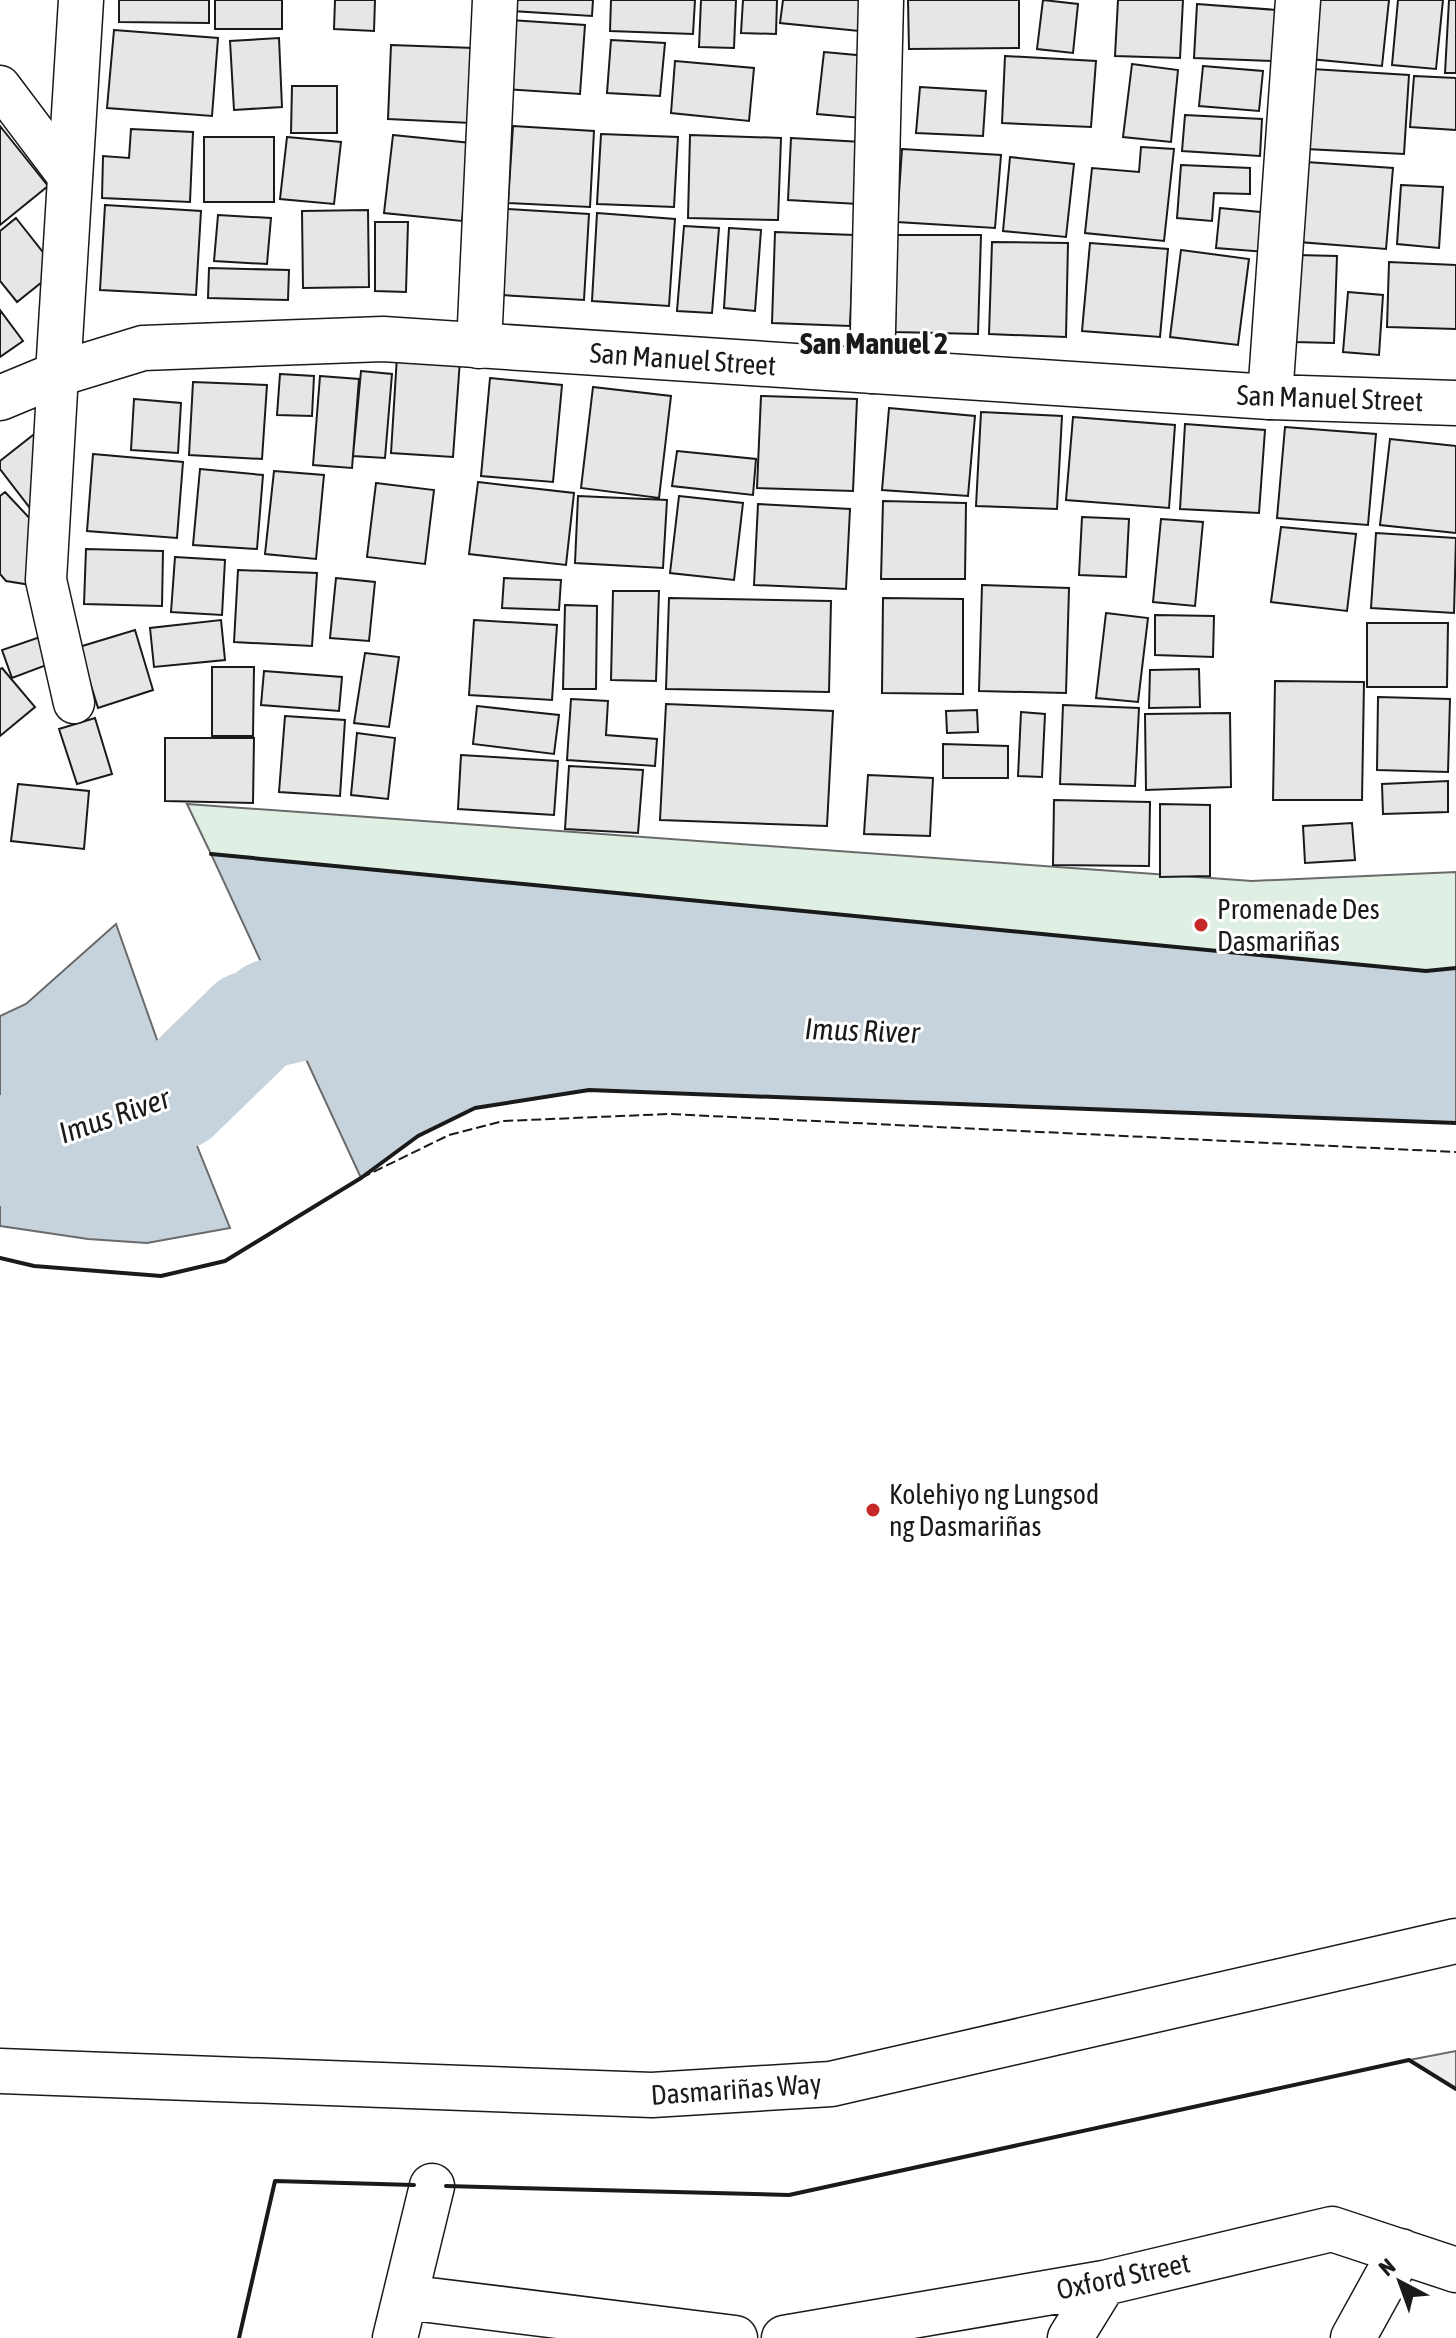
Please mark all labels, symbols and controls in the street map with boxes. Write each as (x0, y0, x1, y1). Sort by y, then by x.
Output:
district label: San Manuel 2 (800, 326, 948, 360)
street label: San Manuel Street (589, 337, 777, 381)
street label: San Manuel Street (1236, 379, 1424, 417)
place label: Promenade Des Dasmariñas (1217, 893, 1380, 957)
marker: Promenade Des Dasmariñas (1192, 916, 1210, 934)
water label: Imus River (804, 1011, 921, 1049)
water label: Imus River (54, 1080, 175, 1150)
place label: Kolehiyo ng Lungsod ng Dasmariñas (889, 1478, 1099, 1542)
marker: Kolehiyo ng Lungsod ng Dasmariñas (864, 1501, 882, 1519)
street label: Dasmariñas Way (650, 2067, 822, 2111)
north arrow (1360, 2242, 1440, 2322)
street label: Oxford Street (1053, 2246, 1193, 2306)
text: N (1373, 2253, 1400, 2281)

